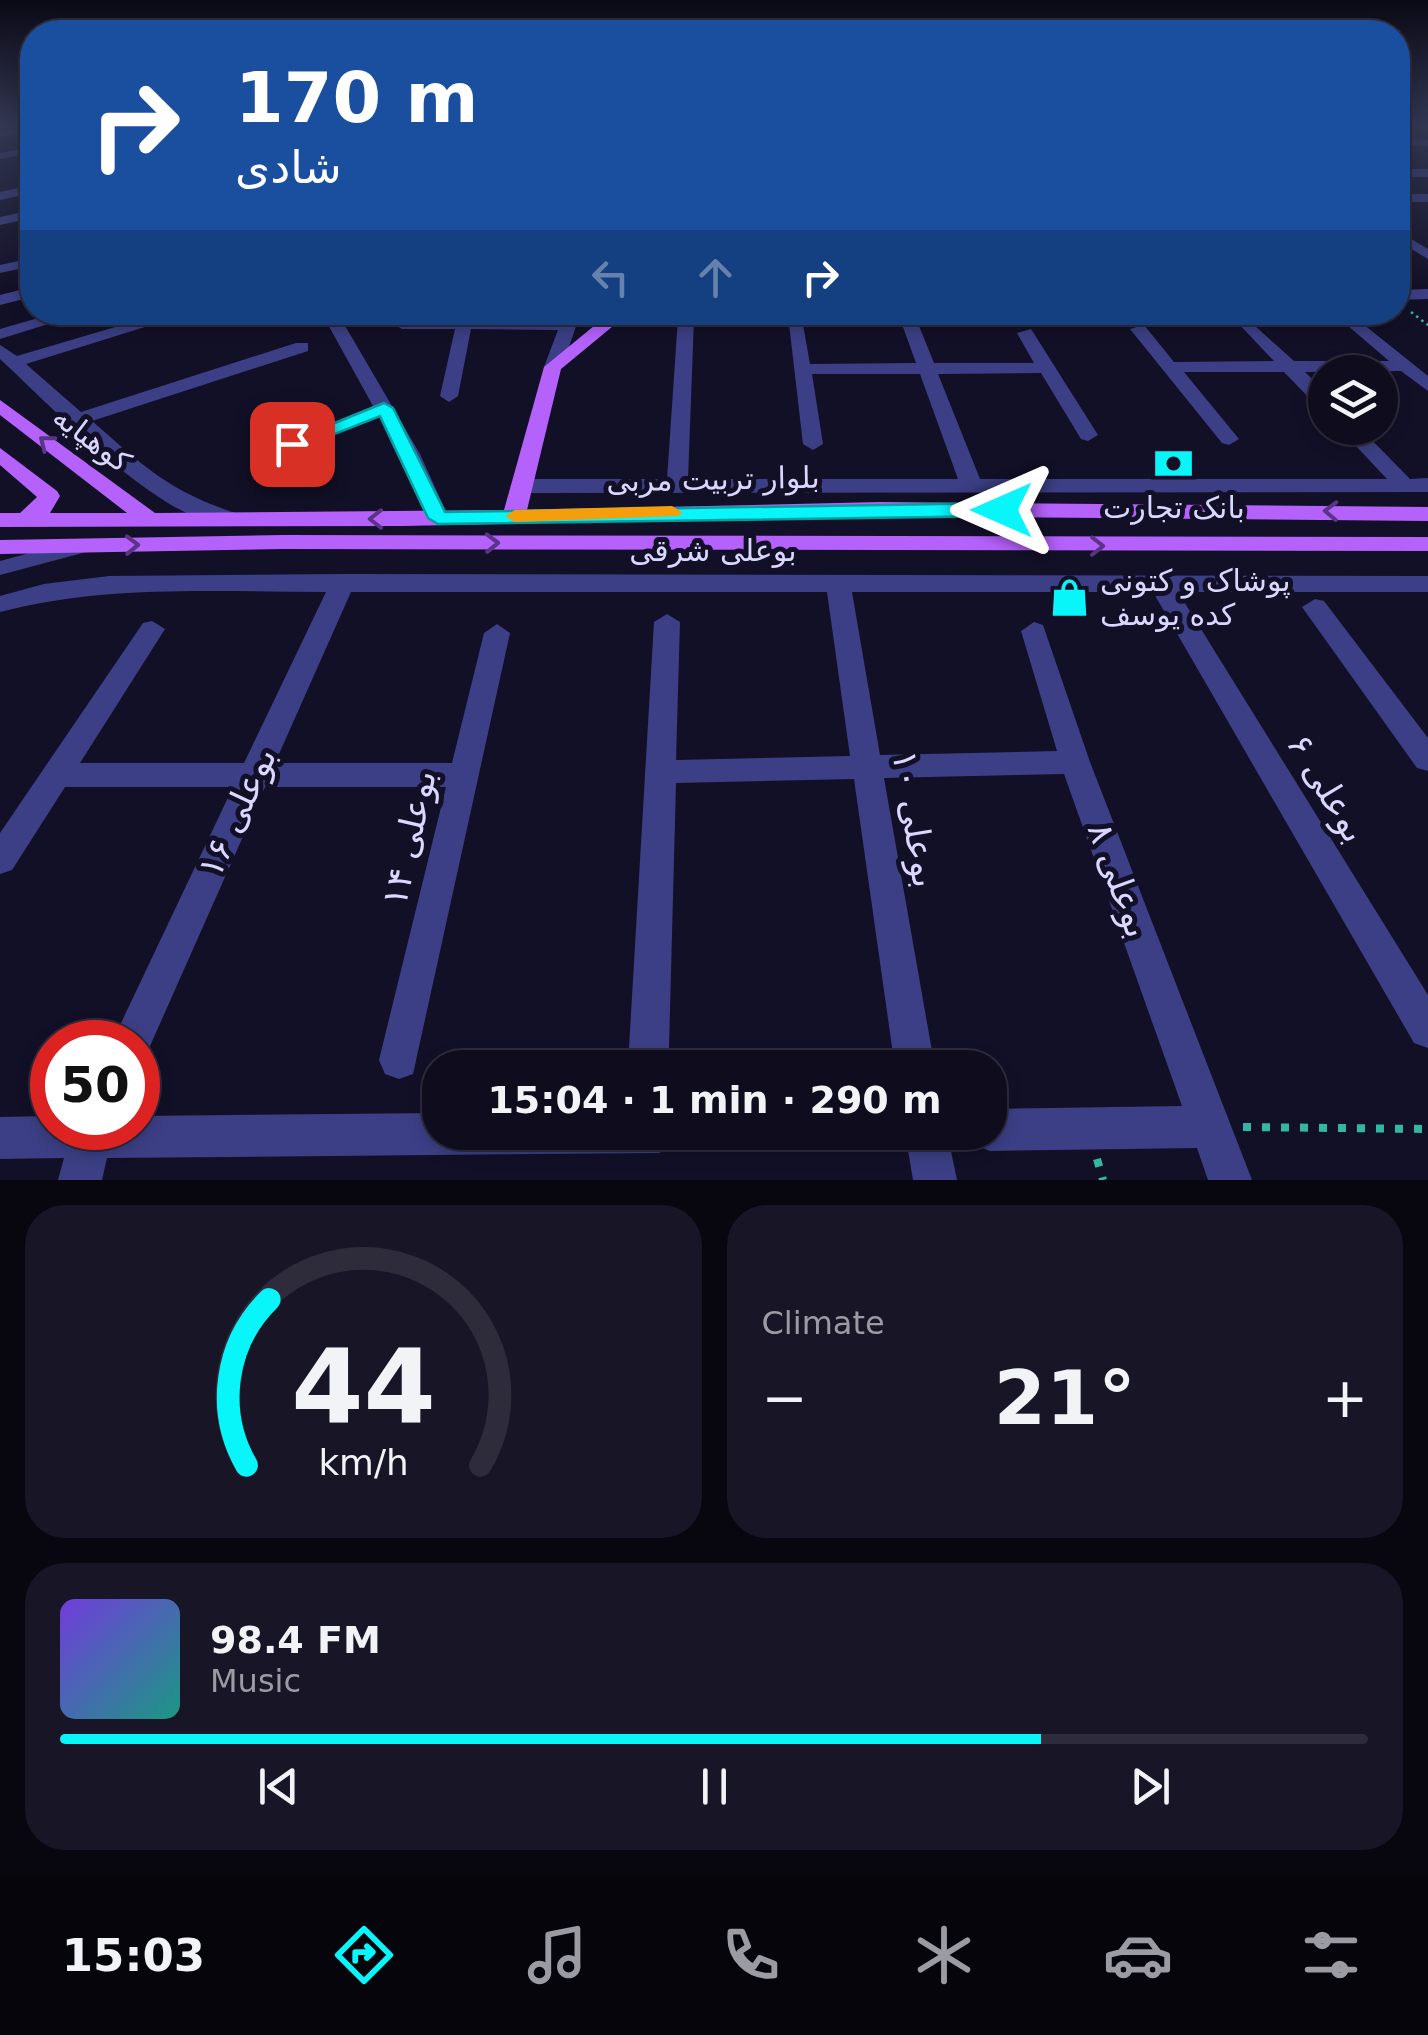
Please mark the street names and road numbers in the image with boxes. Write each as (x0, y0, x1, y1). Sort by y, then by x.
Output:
street label: کوهپایه (46, 398, 138, 481)
street label: بلوار تربیت مربی (606, 460, 820, 498)
street label: بوعلی شرقی (629, 533, 797, 568)
street label: بوعلی ۶ (1278, 727, 1375, 850)
street label: بوعلی ۱۶ (190, 741, 285, 884)
street label: بوعلی ۱۰ (883, 748, 946, 891)
street label: بوعلی ۱۴ (374, 766, 445, 910)
street label: بوعلی ۸ (1079, 817, 1158, 943)

